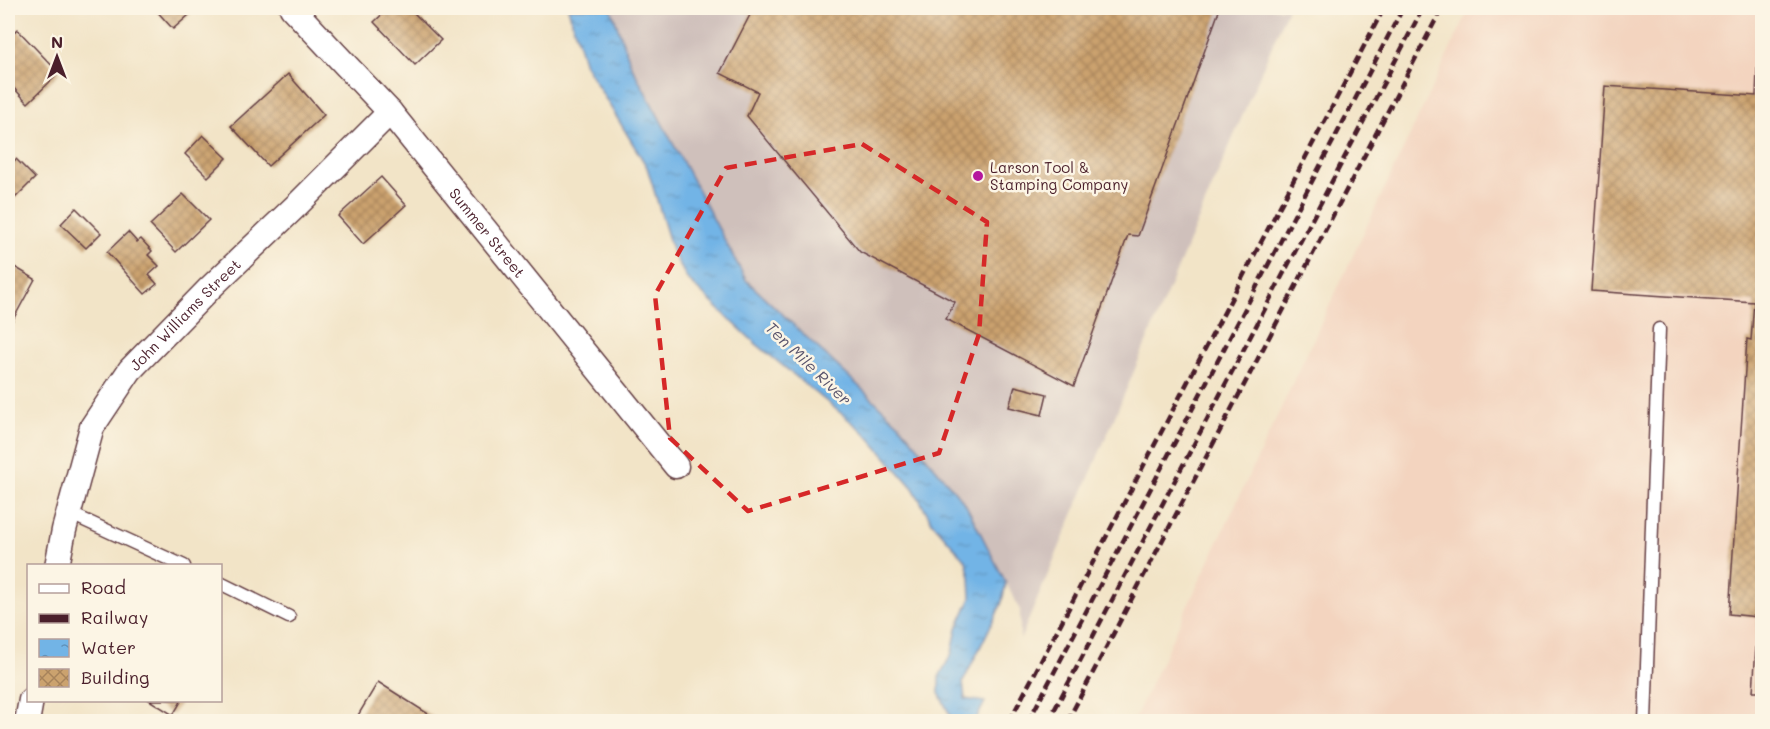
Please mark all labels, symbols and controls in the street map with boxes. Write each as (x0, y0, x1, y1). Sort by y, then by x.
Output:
north arrow (27, 27, 87, 87)
text: N (51, 31, 63, 52)
place label: Larson Tool & Stamping Company (990, 157, 1128, 194)
marker: Larson Tool & Stamping Company (971, 169, 985, 183)
street label: Summer Street (445, 184, 530, 282)
street label: John Williams Street (125, 254, 245, 375)
water label: Ten Mile River (762, 317, 856, 409)
legend (27, 564, 222, 702)
text: Road (81, 575, 126, 599)
text: Railway (81, 605, 148, 629)
text: Water (81, 635, 136, 659)
text: Building (81, 665, 149, 689)

